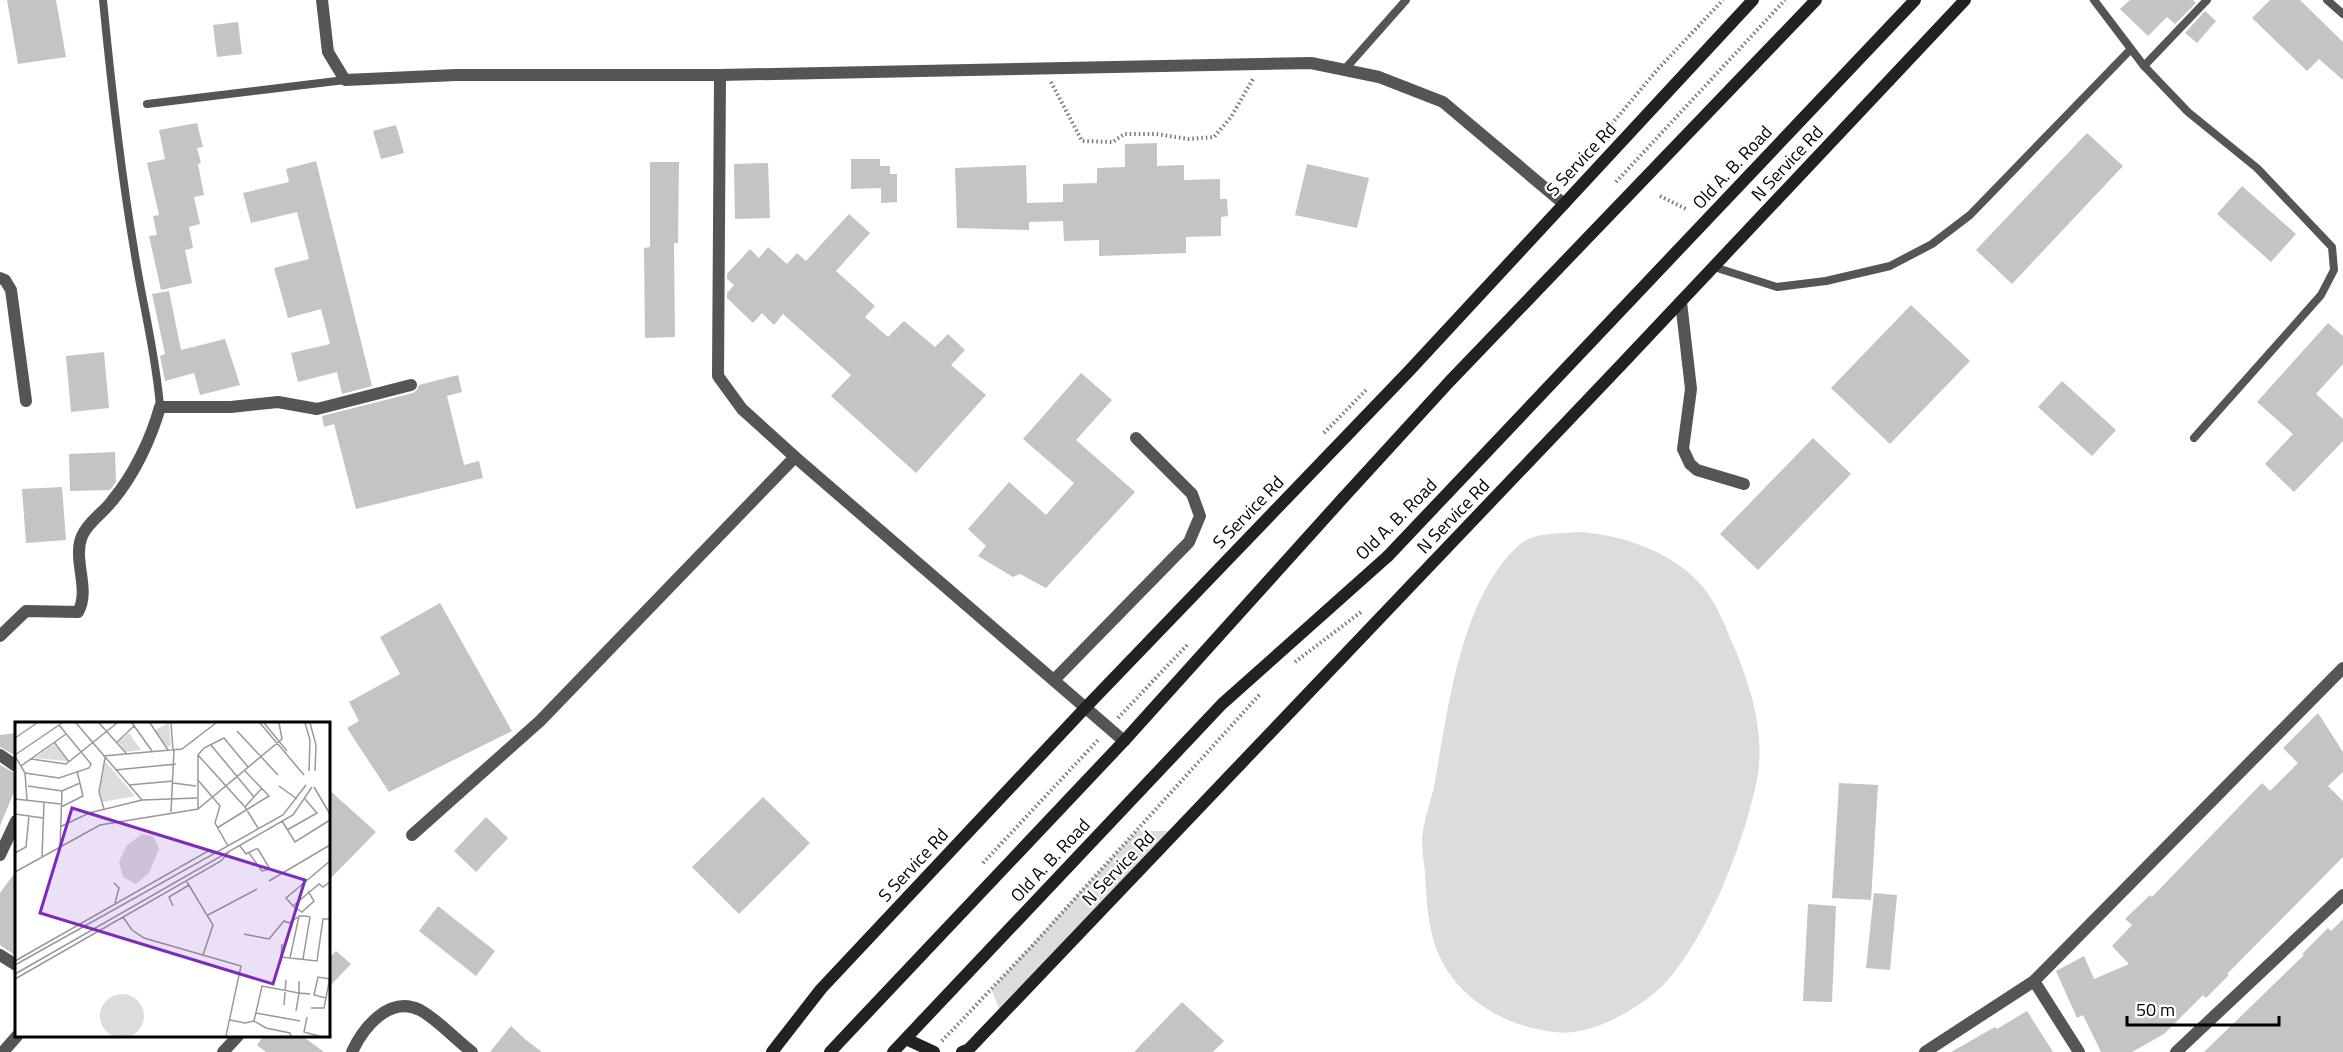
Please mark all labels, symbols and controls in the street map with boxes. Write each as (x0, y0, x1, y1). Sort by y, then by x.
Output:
street label: S Service Rd (1540, 116, 1622, 202)
street label: Old A. B. Road (1686, 119, 1778, 215)
street label: N Service Rd (1745, 119, 1829, 207)
street label: S Service Rd (1206, 469, 1290, 555)
street label: Old A. B. Road (1349, 472, 1443, 566)
street label: N Service Rd (1410, 472, 1496, 560)
inset map (15, 722, 330, 1037)
street label: Old A. B. Road (1004, 812, 1096, 908)
street label: S Service Rd (872, 822, 954, 908)
street label: N Service Rd (1075, 824, 1161, 912)
scale bar (2127, 989, 2278, 1027)
text: 50 m (2136, 996, 2175, 1023)

